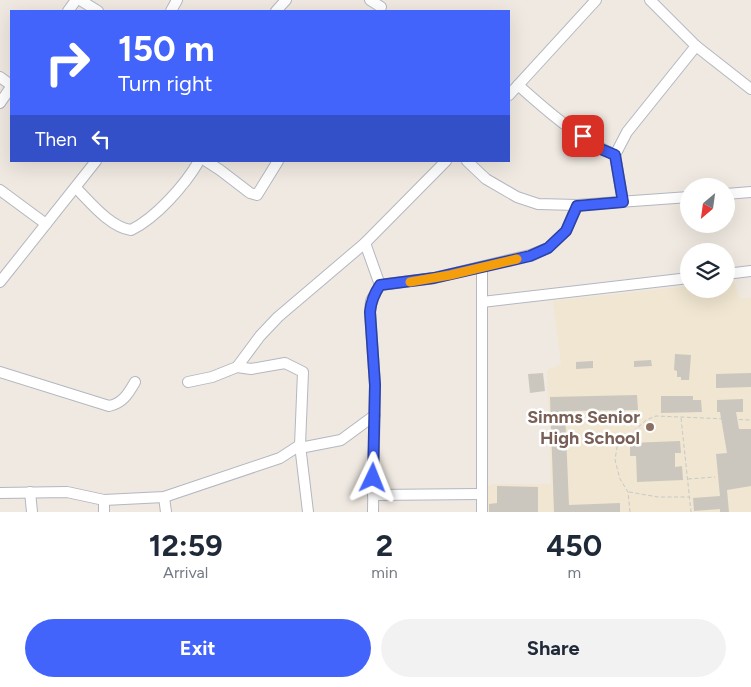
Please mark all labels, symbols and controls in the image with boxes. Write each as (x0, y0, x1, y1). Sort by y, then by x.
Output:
text: 150 m (118, 28, 215, 70)
icon: right (35, 30, 100, 95)
text: Turn right (118, 70, 213, 97)
pin (562, 115, 604, 157)
icon: arrive (569, 122, 597, 150)
icon: left (87, 125, 115, 153)
text: Then (35, 128, 77, 151)
north arrow (680, 178, 735, 232)
map controls (680, 178, 735, 298)
button: layers (680, 243, 735, 298)
place label: Simms Senior High School (527, 406, 640, 449)
marker: Simms Senior High School (644, 421, 656, 433)
position arrow (346, 451, 398, 503)
text: 12:59 (149, 527, 223, 564)
text: 2 (376, 527, 393, 564)
text: 450 (546, 527, 602, 564)
text: Arrival (163, 563, 208, 582)
text: min (371, 563, 398, 582)
text: m (567, 563, 581, 582)
button: Exit (25, 619, 371, 677)
button: Share (381, 619, 726, 677)

